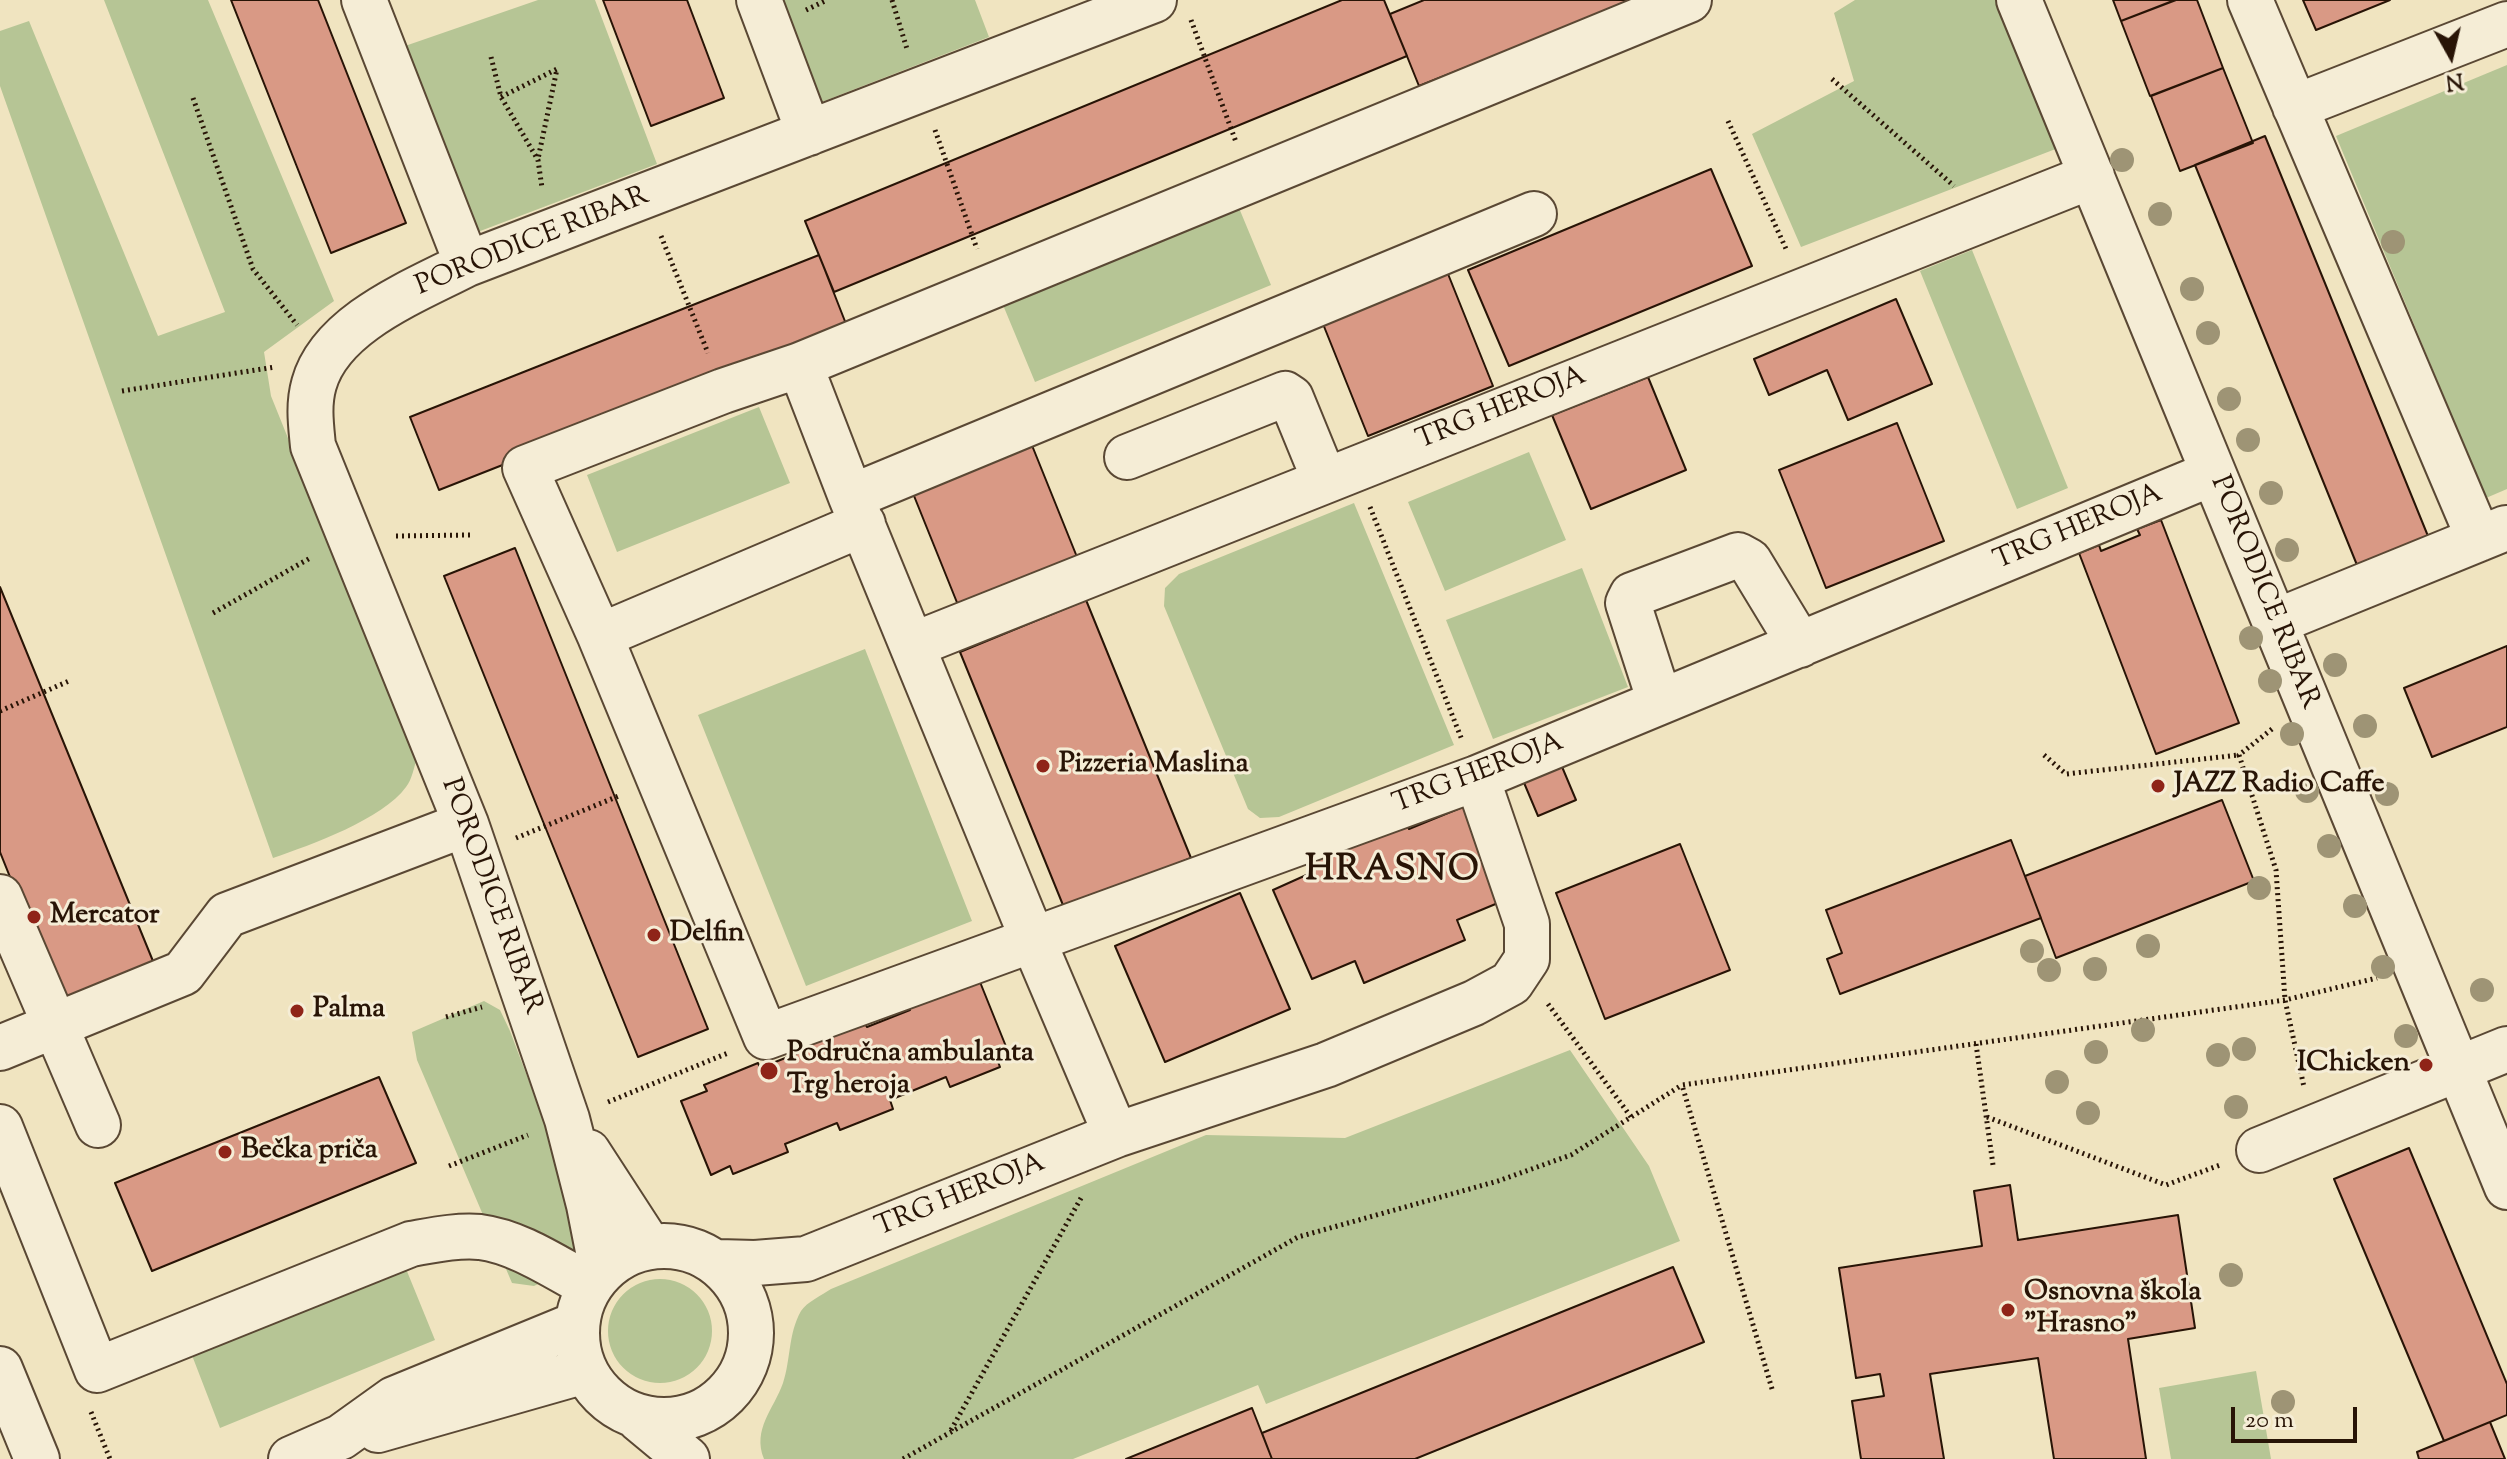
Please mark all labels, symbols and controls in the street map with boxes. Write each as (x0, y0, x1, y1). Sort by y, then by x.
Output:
north arrow (2411, 16, 2491, 96)
text: N (2443, 63, 2465, 97)
street label: PORODICE RIBAR (411, 181, 655, 305)
street label: TRG HEROJA (1412, 361, 1592, 459)
street label: PORODICE RIBAR (2201, 471, 2325, 715)
street label: TRG HEROJA (1990, 478, 2168, 580)
street label: TRG HEROJA (1389, 727, 1569, 823)
place label: Pizzeria Maslina (1059, 749, 1249, 783)
marker: Pizzeria Maslina (1034, 757, 1052, 775)
place label: JAZZ Radio Caffe (2174, 769, 2384, 803)
street label: PORODICE RIBAR (432, 774, 548, 1020)
marker: JAZZ Radio Caffe (2149, 777, 2167, 795)
district label: HRASNO (1305, 851, 1481, 895)
place label: Mercator (50, 900, 160, 934)
marker: Mercator (25, 908, 43, 926)
place label: Delfin (670, 918, 745, 952)
marker: Delfin (645, 926, 663, 944)
place label: Palma (313, 994, 385, 1028)
marker: Palma (288, 1002, 306, 1020)
place label: Područna ambulanta Trg heroja (787, 1038, 1034, 1104)
place label: IChicken (2297, 1048, 2410, 1082)
marker: IChicken (2417, 1056, 2435, 1074)
marker: Područna ambulanta Trg heroja (758, 1060, 780, 1082)
place label: Bečka priča (241, 1135, 378, 1169)
marker: Bečka priča (216, 1143, 234, 1161)
street label: TRG HEROJA (871, 1148, 1051, 1246)
place label: Osnovna škola "Hrasno" (2024, 1277, 2201, 1343)
marker: Osnovna škola "Hrasno" (1999, 1301, 2017, 1319)
scale bar (2235, 1391, 2361, 1441)
text: 20 m (2245, 1404, 2294, 1438)

